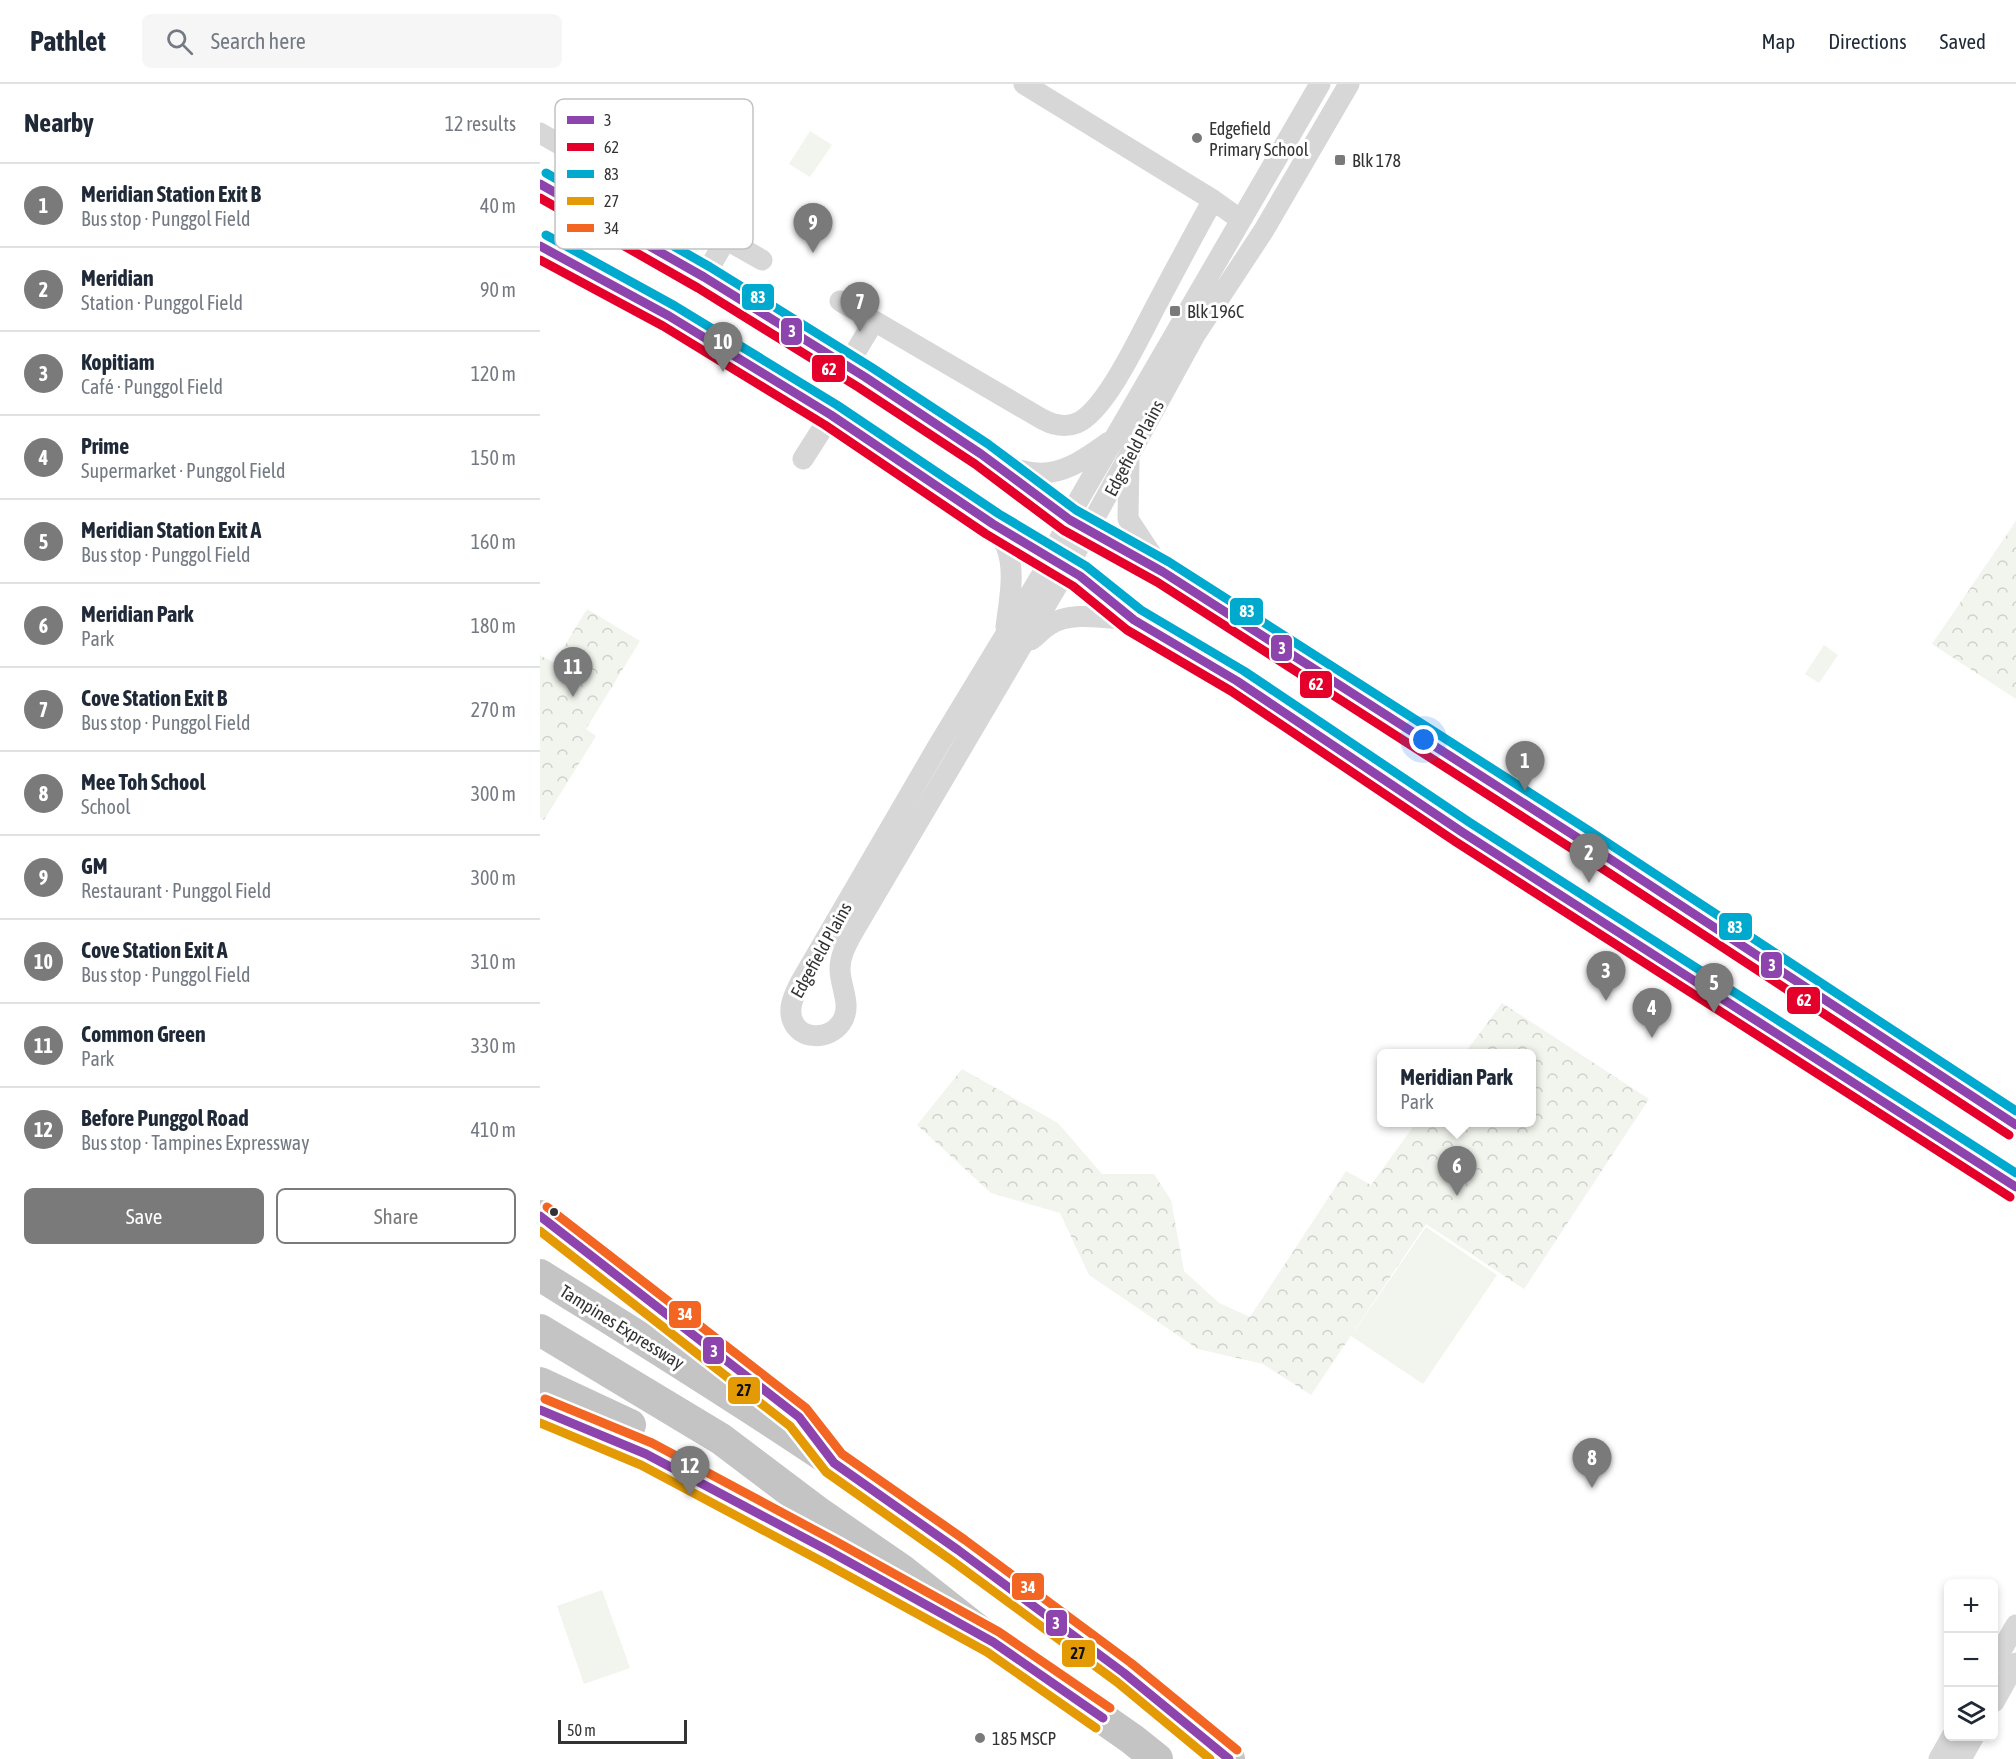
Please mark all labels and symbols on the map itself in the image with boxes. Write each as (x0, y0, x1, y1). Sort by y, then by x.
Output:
legend (555, 99, 753, 249)
text: 3 (604, 111, 612, 129)
place label: Edgefield Primary School (1209, 118, 1309, 160)
marker: Edgefield Primary School (1190, 131, 1204, 145)
text: 62 (604, 138, 619, 156)
place label: Blk 178 (1352, 150, 1401, 171)
marker: Blk 178 (1333, 153, 1347, 167)
text: 83 (604, 165, 619, 183)
text: 27 (604, 192, 619, 210)
pin: 9 (794, 204, 832, 253)
text: 34 (604, 219, 619, 237)
pin: 7 (840, 282, 880, 332)
line badge: 83 (741, 283, 775, 311)
text: 83 (750, 288, 766, 306)
place label: Blk 196C (1187, 301, 1244, 322)
marker: Blk 196C (1168, 304, 1182, 318)
line badge: 3 (780, 317, 803, 346)
pin: 10 (704, 322, 742, 372)
text: 3 (788, 322, 796, 340)
line badge: 62 (811, 354, 846, 383)
text: 62 (821, 360, 837, 378)
street label: Edgefield Plains (1100, 396, 1168, 500)
line badge: 83 (1229, 597, 1264, 626)
text: 83 (1239, 602, 1255, 620)
line badge: 3 (1270, 634, 1293, 662)
text: 3 (1278, 639, 1286, 657)
pin: 11 (554, 648, 592, 697)
line badge: 62 (1299, 670, 1333, 699)
text: 62 (1308, 675, 1324, 693)
your location (1409, 725, 1438, 754)
pin: 1 (1506, 742, 1544, 791)
pin: 2 (1570, 834, 1608, 883)
street label: Edgefield Plains (786, 899, 856, 1001)
line badge: 83 (1718, 912, 1753, 941)
text: 83 (1727, 918, 1743, 936)
line badge: 3 (1760, 951, 1783, 979)
pin: 3 (1586, 952, 1626, 1001)
text: 3 (1768, 956, 1776, 974)
pin: 5 (1694, 964, 1734, 1013)
line badge: 62 (1786, 986, 1821, 1015)
pin: 4 (1632, 988, 1672, 1038)
text: 62 (1796, 991, 1812, 1009)
pin: 6 (1438, 1146, 1476, 1196)
unlabelled marker (548, 1206, 560, 1218)
street label: Tampines Expressway (556, 1280, 688, 1374)
line badge: 34 (668, 1300, 702, 1329)
text: 34 (677, 1305, 693, 1323)
line badge: 3 (702, 1336, 725, 1365)
text: 3 (710, 1342, 718, 1360)
line badge: 27 (727, 1376, 761, 1405)
text: 27 (736, 1381, 752, 1399)
pin: 8 (1572, 1438, 1612, 1488)
pin: 12 (670, 1446, 710, 1496)
line badge: 34 (1011, 1572, 1045, 1601)
text: 34 (1020, 1578, 1036, 1596)
line badge: 3 (1045, 1609, 1068, 1637)
text: 3 (1052, 1614, 1060, 1632)
line badge: 27 (1061, 1639, 1096, 1668)
text: 27 (1070, 1644, 1086, 1662)
scale bar (558, 1717, 687, 1744)
place label: 185 MSCP (992, 1728, 1057, 1749)
marker: 185 MSCP (973, 1731, 987, 1745)

